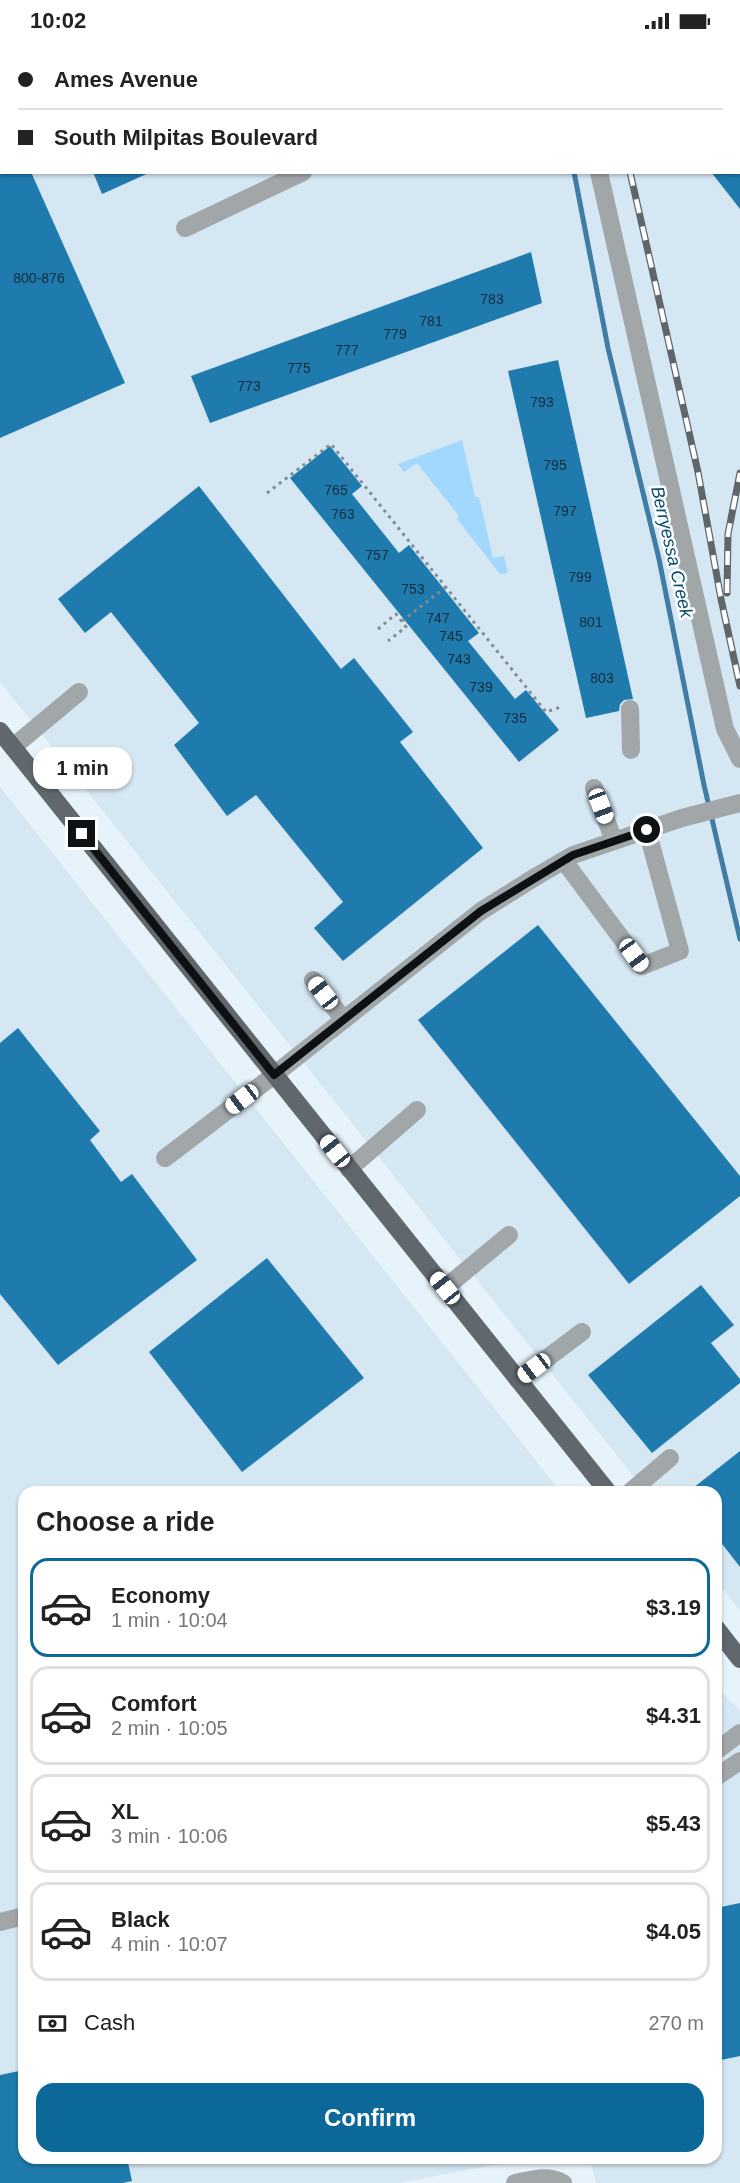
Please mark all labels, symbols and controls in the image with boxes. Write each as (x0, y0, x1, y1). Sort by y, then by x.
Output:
text: 10:02 (30, 8, 86, 33)
text: Ames Avenue (54, 67, 198, 92)
text: South Milpitas Boulevard (54, 125, 318, 150)
house number: 800-876 (13, 270, 65, 286)
house number: 783 (480, 291, 504, 307)
house number: 781 (419, 313, 443, 329)
house number: 779 (383, 326, 407, 342)
house number: 777 (335, 342, 359, 358)
house number: 775 (287, 360, 311, 376)
house number: 773 (237, 378, 261, 394)
house number: 793 (530, 394, 554, 410)
house number: 795 (543, 457, 567, 473)
house number: 765 (324, 482, 348, 498)
water label: Berryessa Creek (647, 484, 697, 621)
house number: 797 (553, 503, 577, 519)
house number: 763 (331, 506, 355, 522)
house number: 757 (365, 547, 389, 563)
house number: 799 (568, 569, 592, 585)
house number: 753 (401, 581, 425, 597)
house number: 747 (426, 610, 450, 626)
house number: 801 (579, 614, 603, 630)
house number: 745 (439, 628, 463, 644)
house number: 743 (447, 651, 471, 667)
house number: 803 (590, 670, 614, 686)
house number: 739 (469, 679, 493, 695)
house number: 735 (503, 710, 527, 726)
callout: 1 min (32, 747, 132, 789)
text: 1 min (56, 757, 109, 779)
car (586, 786, 616, 826)
route start (633, 816, 660, 843)
route end (68, 820, 95, 847)
car (616, 935, 652, 975)
car (305, 973, 341, 1013)
car (222, 1081, 262, 1117)
car (317, 1131, 353, 1171)
car (427, 1268, 463, 1308)
car (514, 1350, 554, 1386)
text: Choose a ride (36, 1507, 215, 1537)
icon: car (39, 1581, 93, 1635)
text: Economy (111, 1583, 210, 1608)
text: $3.19 (646, 1595, 701, 1620)
text: 1 min · 10:04 (111, 1609, 228, 1631)
icon: car (39, 1689, 93, 1743)
text: Comfort (111, 1691, 197, 1716)
text: $4.31 (646, 1703, 701, 1728)
text: 2 min · 10:05 (111, 1717, 228, 1739)
icon: car (39, 1797, 93, 1851)
text: XL (111, 1799, 139, 1824)
text: $5.43 (646, 1811, 701, 1836)
text: 3 min · 10:06 (111, 1825, 228, 1847)
icon: car (39, 1905, 93, 1959)
text: Black (111, 1907, 170, 1932)
text: $4.05 (646, 1919, 701, 1944)
text: 4 min · 10:07 (111, 1933, 228, 1955)
icon: cash (36, 2007, 69, 2040)
text: Cash (84, 2010, 135, 2035)
text: 270 m (648, 2012, 704, 2034)
button: Confirm (36, 2083, 704, 2152)

